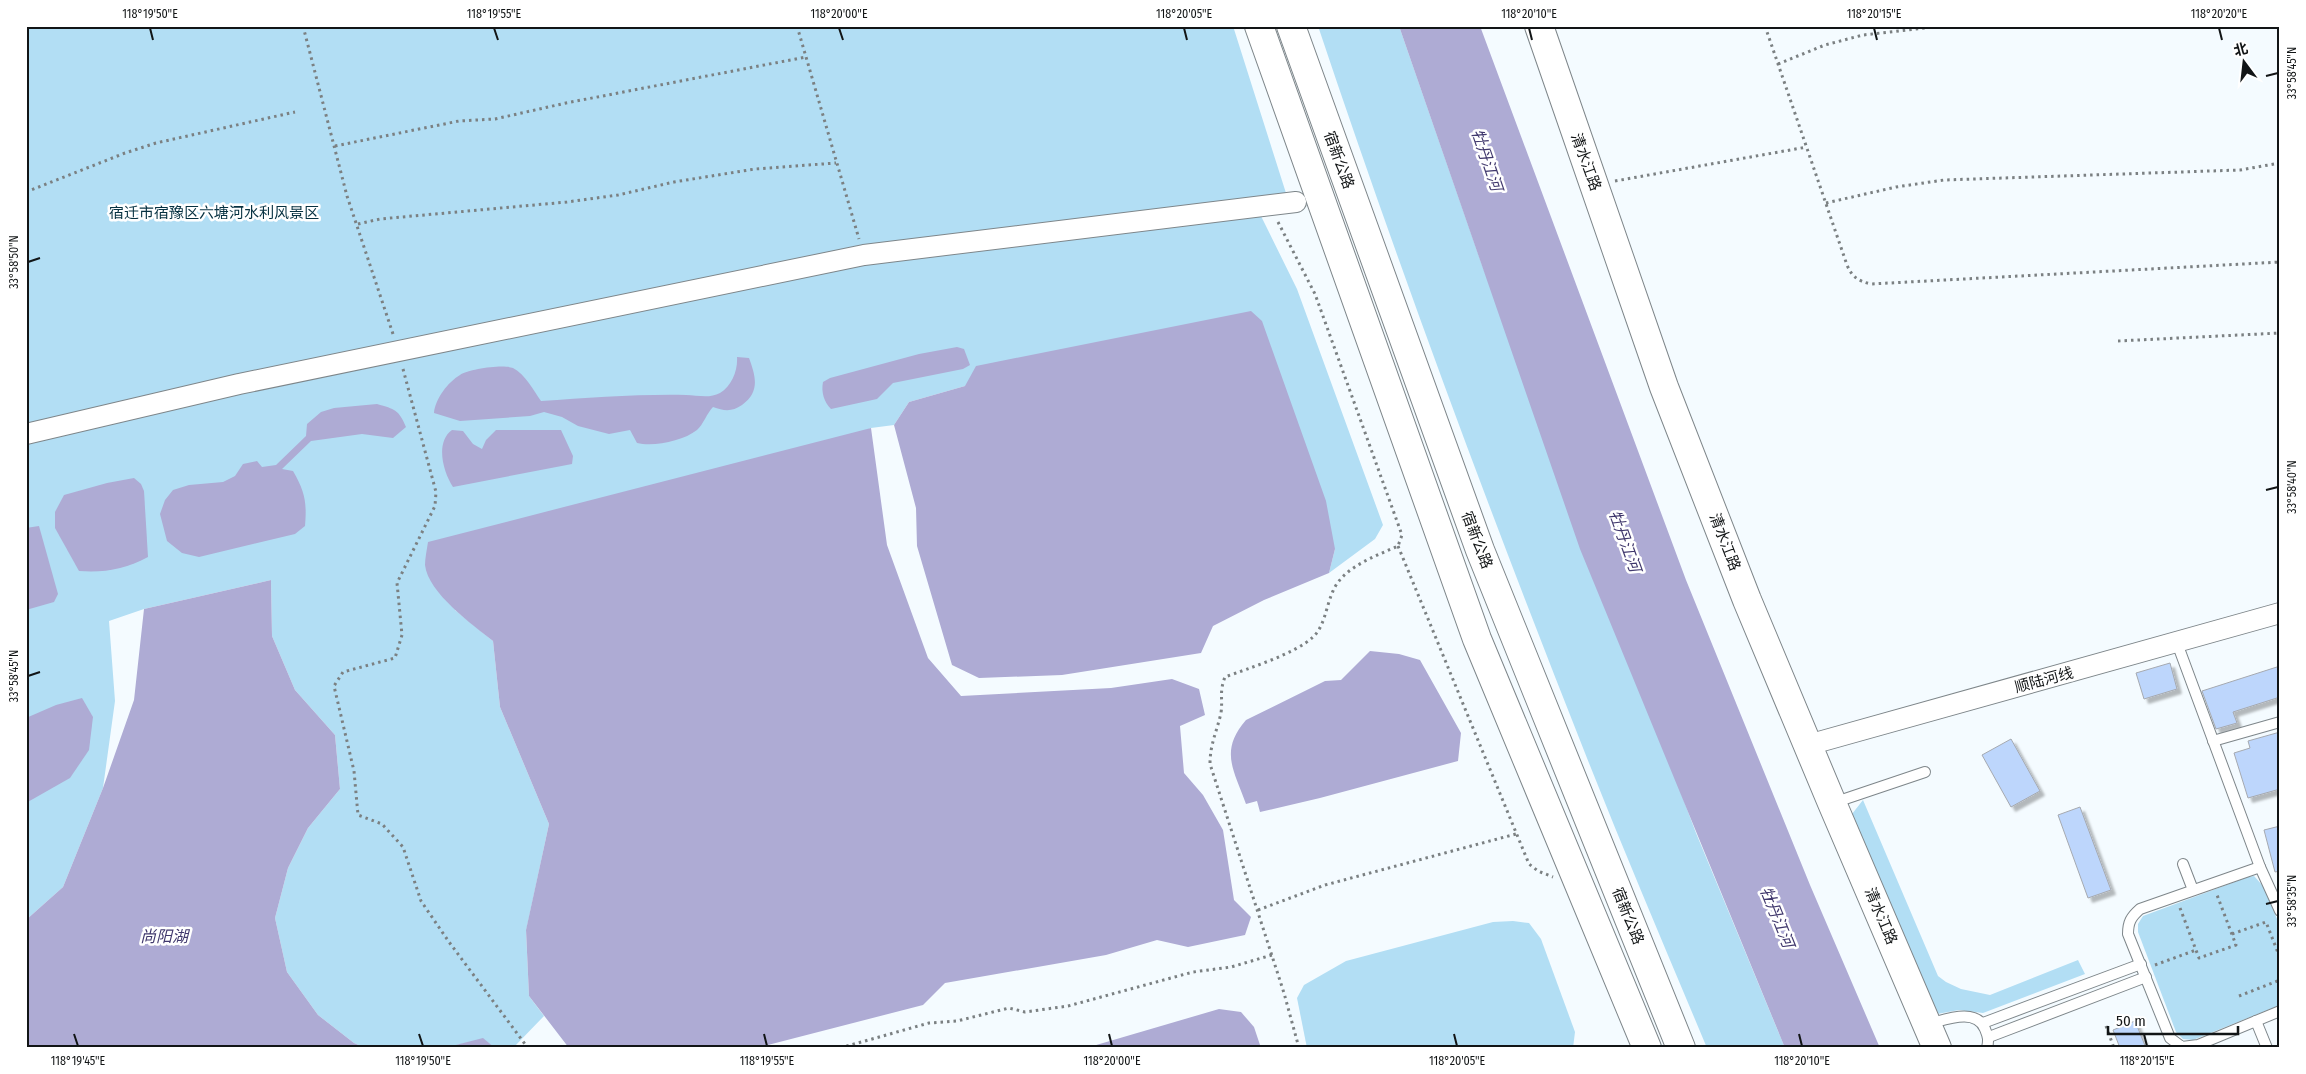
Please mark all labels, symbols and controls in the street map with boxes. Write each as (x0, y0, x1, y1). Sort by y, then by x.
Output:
text: 118°19'50"E (122, 7, 178, 21)
text: 118°19'55"E (467, 7, 522, 21)
text: 118°20'00"E (810, 7, 868, 21)
text: 118°20'05"E (1156, 7, 1212, 21)
text: 118°20'10"E (1501, 7, 1557, 21)
text: 118°20'15"E (1847, 7, 1902, 21)
text: 118°20'20"E (2191, 7, 2247, 21)
north arrow (2218, 38, 2268, 88)
text: 北 (2232, 40, 2250, 60)
text: 33°58'45"N (2285, 47, 2299, 99)
water label: 牡丹江河 (1468, 127, 1507, 196)
street label: 宿新公路 (1320, 129, 1358, 191)
street label: 清水江路 (1567, 131, 1605, 193)
park label: 宿迁市宿豫区六塘河水利风景区 (109, 204, 319, 222)
text: 33°58'50"N (7, 235, 21, 289)
text: 33°58'40"N (2285, 460, 2299, 514)
water label: 牡丹江河 (1605, 508, 1646, 577)
street label: 宿新公路 (1458, 509, 1496, 571)
street label: 清水江路 (1706, 511, 1744, 573)
text: 33°58'45"N (7, 650, 21, 702)
street label: 顺陆河线 (2013, 664, 2075, 696)
text: 33°58'35"N (2285, 875, 2299, 927)
water label: 牡丹江河 (1756, 884, 1799, 953)
street label: 宿新公路 (1608, 885, 1648, 947)
street label: 清水江路 (1861, 885, 1901, 947)
water label: 尚阳湖 (140, 927, 191, 946)
scale bar (2108, 1004, 2238, 1036)
text: 50 m (2116, 1012, 2146, 1030)
text: 118°19'45"E (51, 1054, 106, 1068)
text: 118°19'50"E (395, 1054, 451, 1068)
text: 118°19'55"E (740, 1054, 795, 1068)
text: 118°20'00"E (1083, 1054, 1141, 1068)
text: 118°20'05"E (1429, 1054, 1485, 1068)
text: 118°20'10"E (1774, 1054, 1830, 1068)
text: 118°20'15"E (2120, 1054, 2175, 1068)

